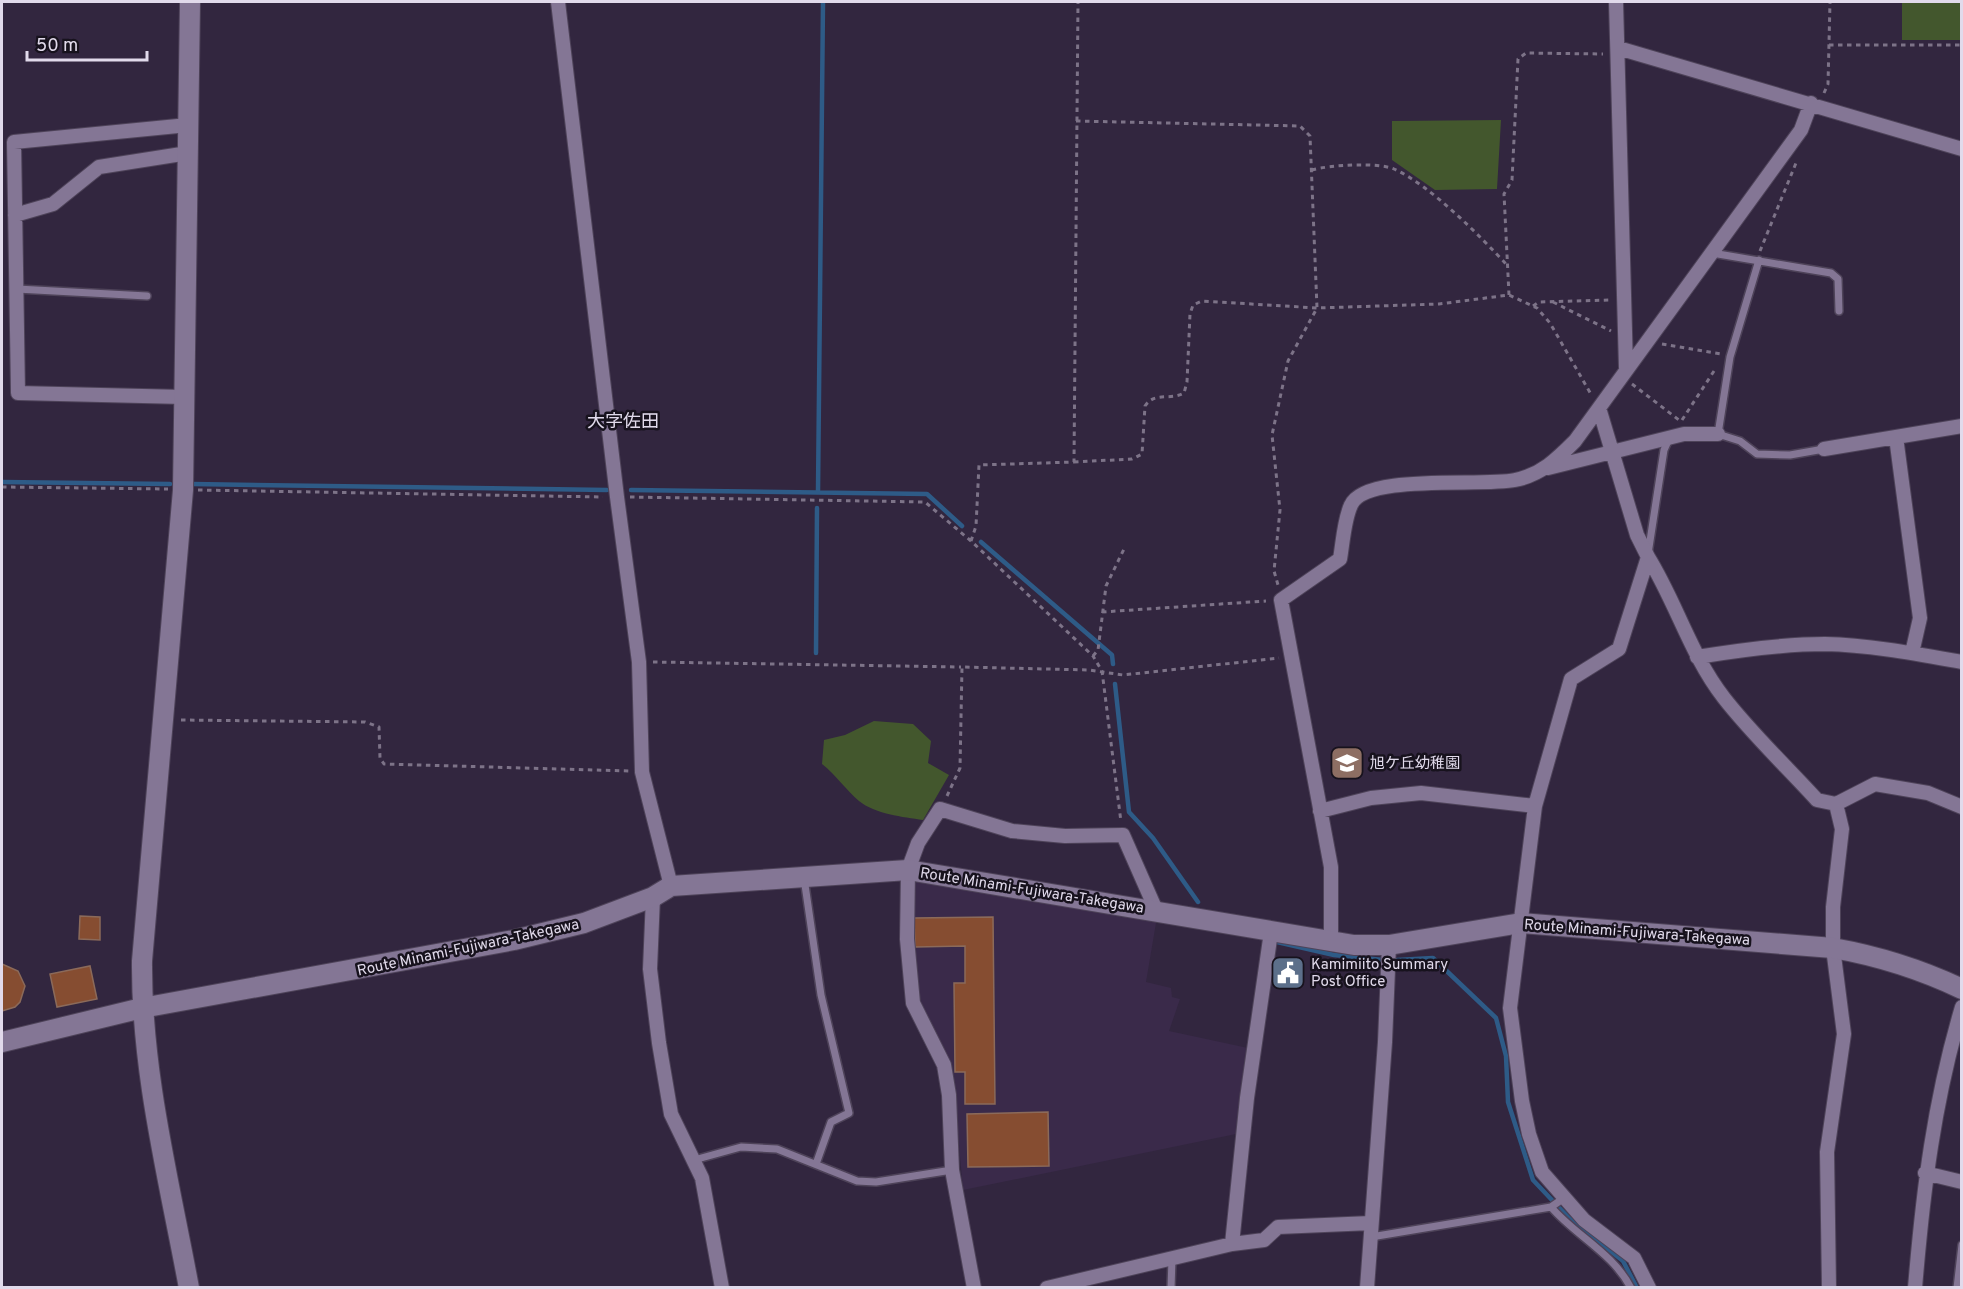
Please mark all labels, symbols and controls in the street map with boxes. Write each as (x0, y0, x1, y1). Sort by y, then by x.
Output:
scale bar (27, 24, 147, 62)
text: 50 m (36, 35, 78, 58)
district label: 大字佐田 (587, 411, 659, 434)
school or university icon: 旭ケ丘幼稚園 (1329, 745, 1365, 781)
place label: 旭ケ丘幼稚園 (1370, 755, 1460, 774)
street label: Route Minami-Fujiwara-Takegawa (918, 864, 1145, 919)
street label: Route Minami-Fujiwara-Takegawa (356, 916, 581, 981)
street label: Route Minami-Fujiwara-Takegawa (1523, 916, 1751, 951)
public building icon: Kamimiito Summary Post Office (1270, 955, 1306, 991)
place label: Kamimiito Summary Post Office (1311, 956, 1448, 992)

